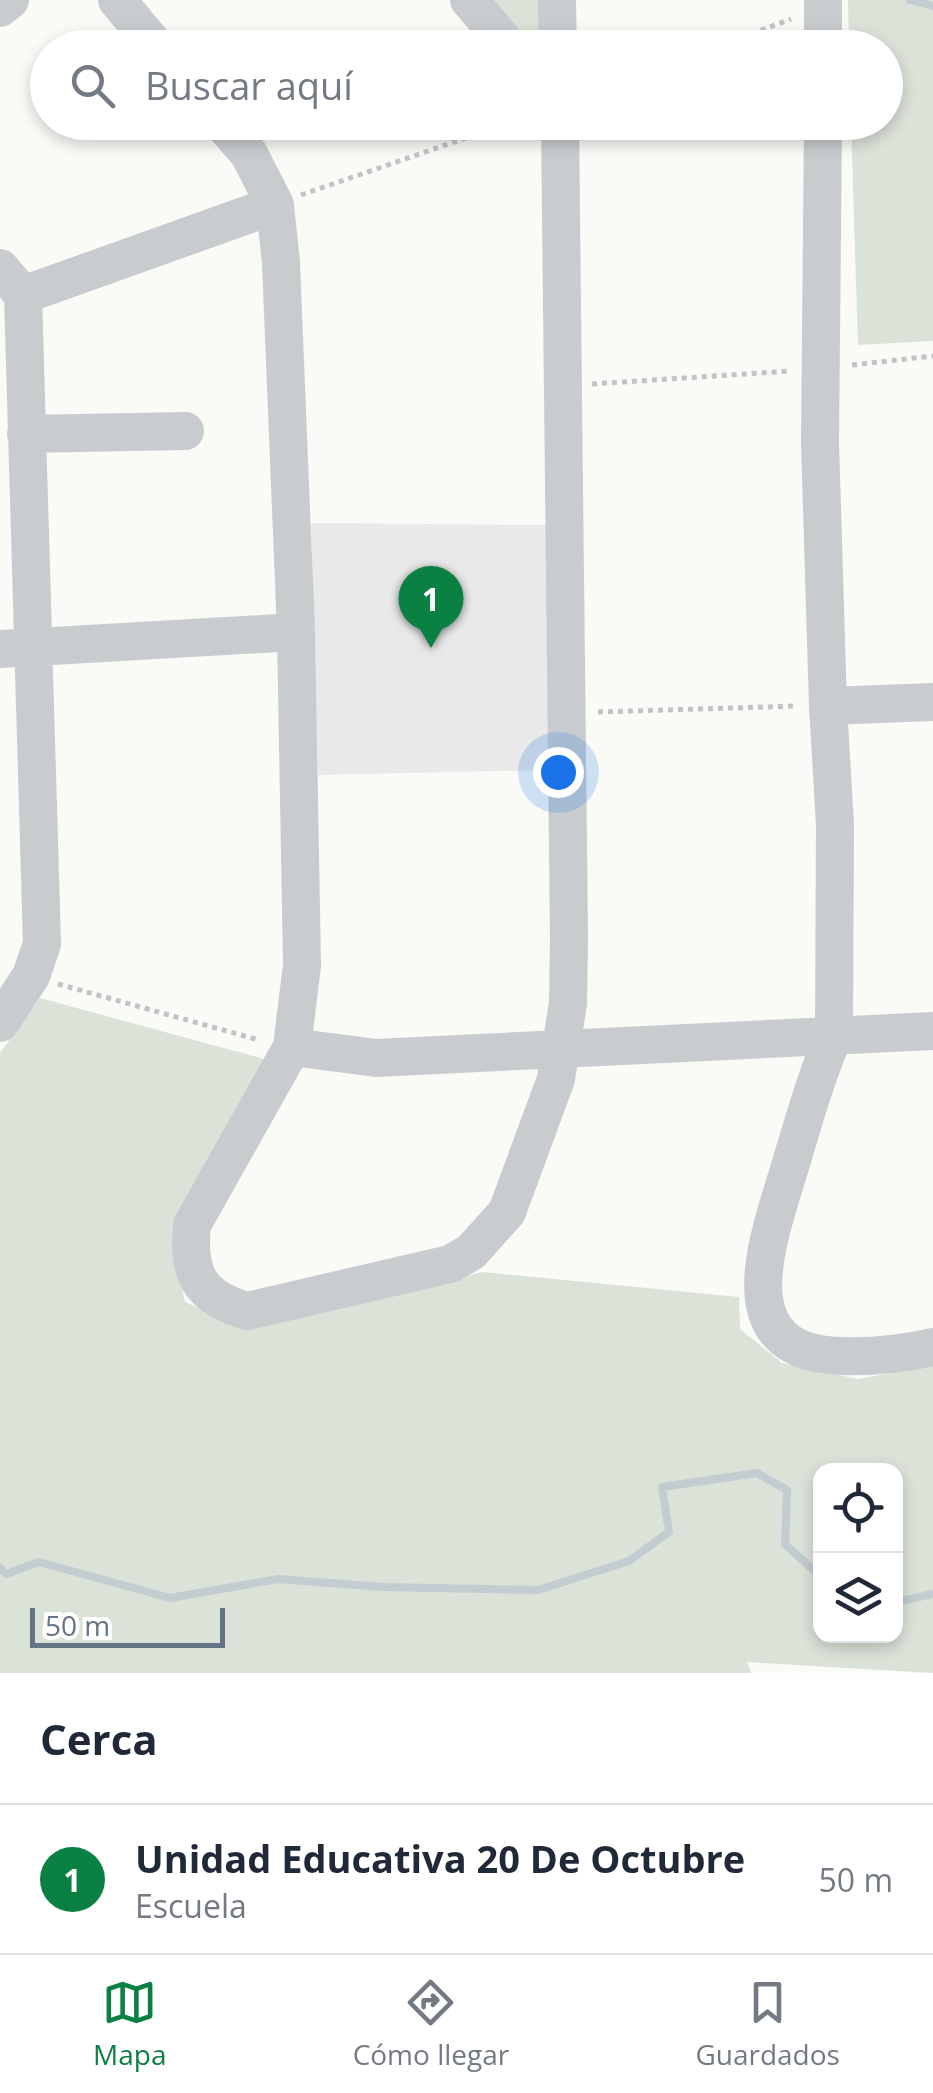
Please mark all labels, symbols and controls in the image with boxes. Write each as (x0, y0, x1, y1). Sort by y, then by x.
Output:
search box (30, 30, 903, 140)
icon: search (65, 58, 120, 113)
text: Buscar aquí (145, 59, 353, 111)
pin: 1 (398, 566, 464, 648)
your location (533, 747, 584, 798)
map controls (813, 1463, 903, 1643)
button: locate (813, 1463, 903, 1553)
button: layers (813, 1553, 903, 1643)
scale bar (30, 1603, 225, 1648)
text: 50 m (45, 1606, 110, 1644)
text: Cerca (40, 1710, 158, 1767)
text: Unidad Educativa 20 De Octubre (135, 1832, 745, 1884)
text: 1 (63, 1858, 82, 1901)
text: 50 m (818, 1858, 893, 1901)
text: Escuela (135, 1884, 247, 1927)
tab: Mapa (93, 1975, 167, 2073)
tab: Cómo llegar (353, 1975, 509, 2073)
tab: Guardados (695, 1975, 840, 2073)

